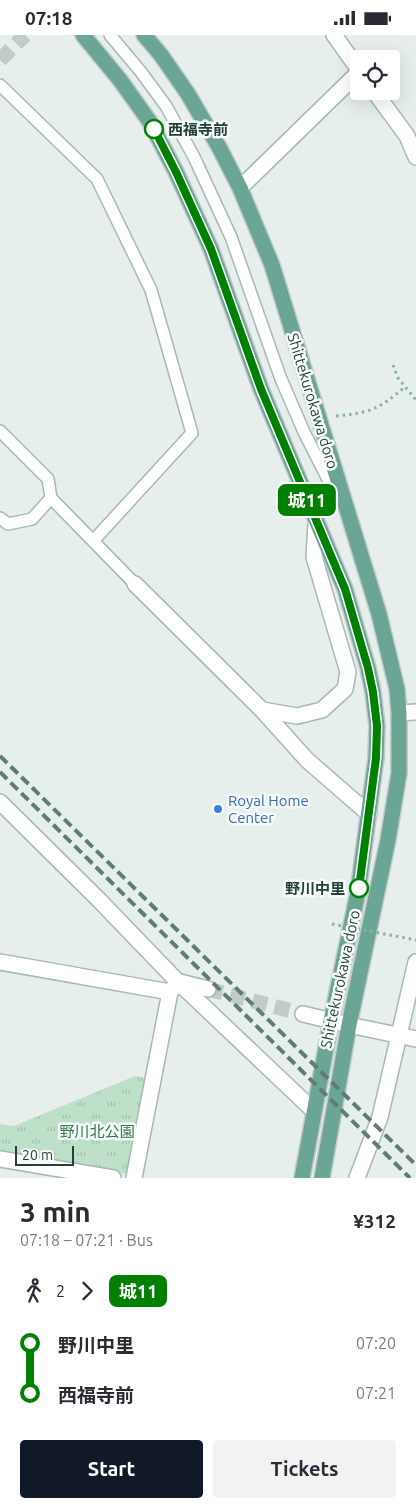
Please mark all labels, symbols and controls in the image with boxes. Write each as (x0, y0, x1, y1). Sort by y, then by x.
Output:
text: 07:18 (25, 7, 73, 29)
map controls (350, 50, 400, 100)
button: locate (350, 50, 400, 100)
marker: 西福寺前 (144, 119, 164, 139)
place label: 西福寺前 (168, 121, 228, 138)
street label: Shittekurokawa doro (284, 331, 342, 471)
line badge: 城11 (278, 484, 336, 516)
text: 城11 (288, 490, 326, 510)
place label: Royal Home Center (228, 792, 309, 826)
marker: Royal Home Center (212, 803, 224, 815)
marker: 野川中里 (349, 878, 369, 898)
place label: 野川中里 (285, 880, 345, 897)
street label: Shittekurokawa doro (317, 908, 363, 1050)
park label: 野川北公園 (59, 1123, 135, 1140)
scale bar (15, 1143, 74, 1166)
text: 20 m (22, 1147, 53, 1163)
text: 3 min (20, 1196, 91, 1227)
text: ¥312 (353, 1210, 396, 1232)
text: 07:18 – 07:21 · Bus (20, 1231, 153, 1249)
icon: walk (20, 1277, 48, 1305)
icon: forward (73, 1277, 101, 1305)
text: 城11 (119, 1281, 157, 1301)
text: 2 (56, 1282, 65, 1300)
text: 野川中里 (58, 1334, 134, 1356)
text: 07:20 (356, 1334, 396, 1352)
text: 西福寺前 (58, 1384, 134, 1406)
text: 07:21 (356, 1384, 396, 1402)
button: Start (20, 1440, 203, 1498)
button: Tickets (213, 1440, 396, 1498)

